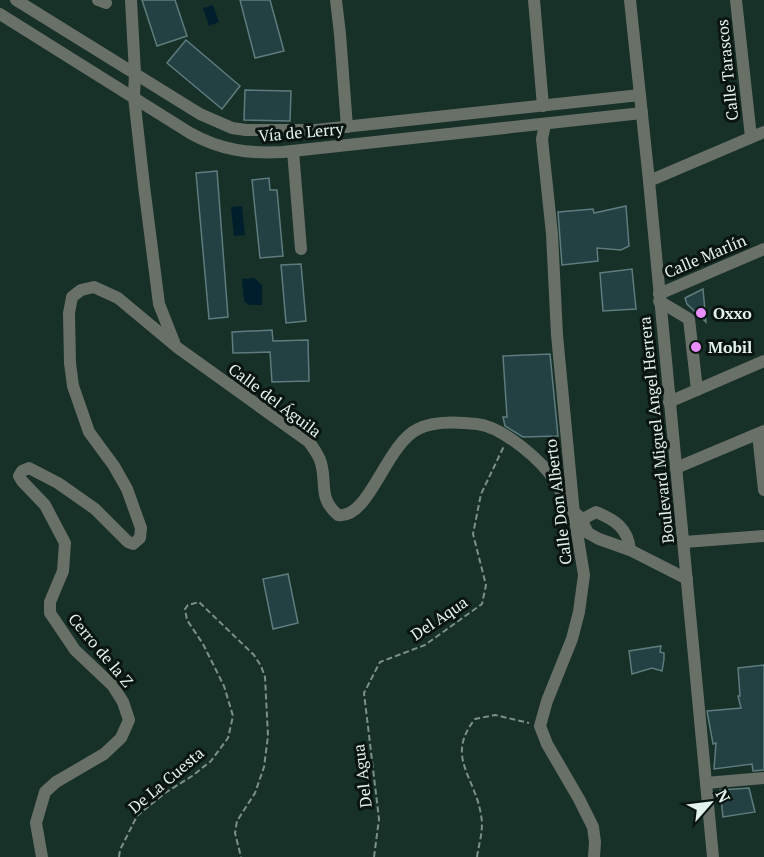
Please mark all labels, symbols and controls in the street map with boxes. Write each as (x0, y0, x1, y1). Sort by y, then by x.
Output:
street label: Calle Tarascos (711, 18, 743, 122)
street label: Vía de Lerry (257, 117, 345, 147)
street label: Calle Marlín (661, 229, 750, 283)
place label: Oxxo (713, 302, 752, 324)
marker: Oxxo (694, 306, 708, 320)
street label: Boulevard Miguel Angel Herrera (633, 315, 679, 545)
place label: Mobil (708, 336, 752, 358)
marker: Mobil (689, 340, 703, 354)
street label: Calle del Águila (224, 358, 326, 442)
street label: Calle Don Alberto (539, 438, 577, 566)
street label: Del Aqua (406, 591, 472, 645)
street label: Cerro de la Z (64, 608, 139, 692)
street label: De La Cuesta (123, 742, 209, 818)
street label: Del Agua (347, 743, 377, 809)
north arrow (680, 773, 740, 833)
text: N (711, 785, 736, 806)

